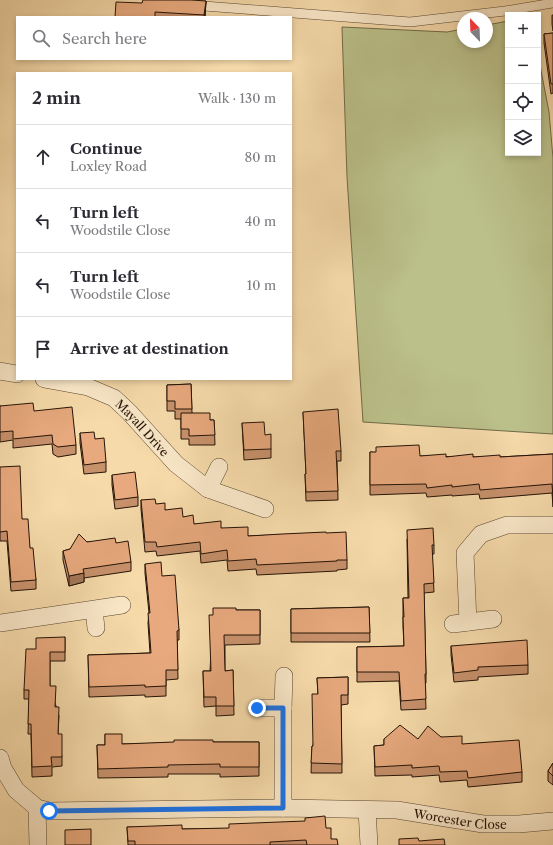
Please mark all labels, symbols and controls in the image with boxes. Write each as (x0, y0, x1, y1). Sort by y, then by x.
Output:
north arrow (457, 12, 493, 48)
map controls (505, 12, 541, 156)
button: + (505, 12, 541, 48)
search box (16, 16, 292, 60)
icon: search (30, 27, 52, 49)
text: Search here (62, 29, 147, 48)
button: − (505, 48, 541, 84)
button: locate (505, 84, 541, 120)
text: 2 min (32, 88, 81, 108)
text: Walk · 130 m (198, 90, 276, 106)
button: layers (505, 120, 541, 156)
text: Continue (70, 139, 142, 158)
icon: ahead (32, 146, 54, 168)
text: 80 m (244, 149, 276, 165)
text: Loxley Road (70, 158, 147, 174)
text: Turn left (70, 203, 139, 222)
icon: left (32, 210, 54, 232)
text: 40 m (245, 213, 276, 229)
text: Woodstile Close (70, 222, 171, 238)
text: Turn left (70, 267, 139, 286)
icon: left (32, 274, 54, 296)
text: 10 m (247, 277, 276, 293)
text: Woodstile Close (70, 286, 171, 302)
icon: arrive (32, 338, 54, 360)
text: Arrive at destination (70, 339, 229, 358)
street label: Mayall Drive (112, 396, 173, 459)
route end (248, 699, 266, 717)
route start (40, 802, 58, 820)
street label: Worcester Close (412, 805, 507, 832)

